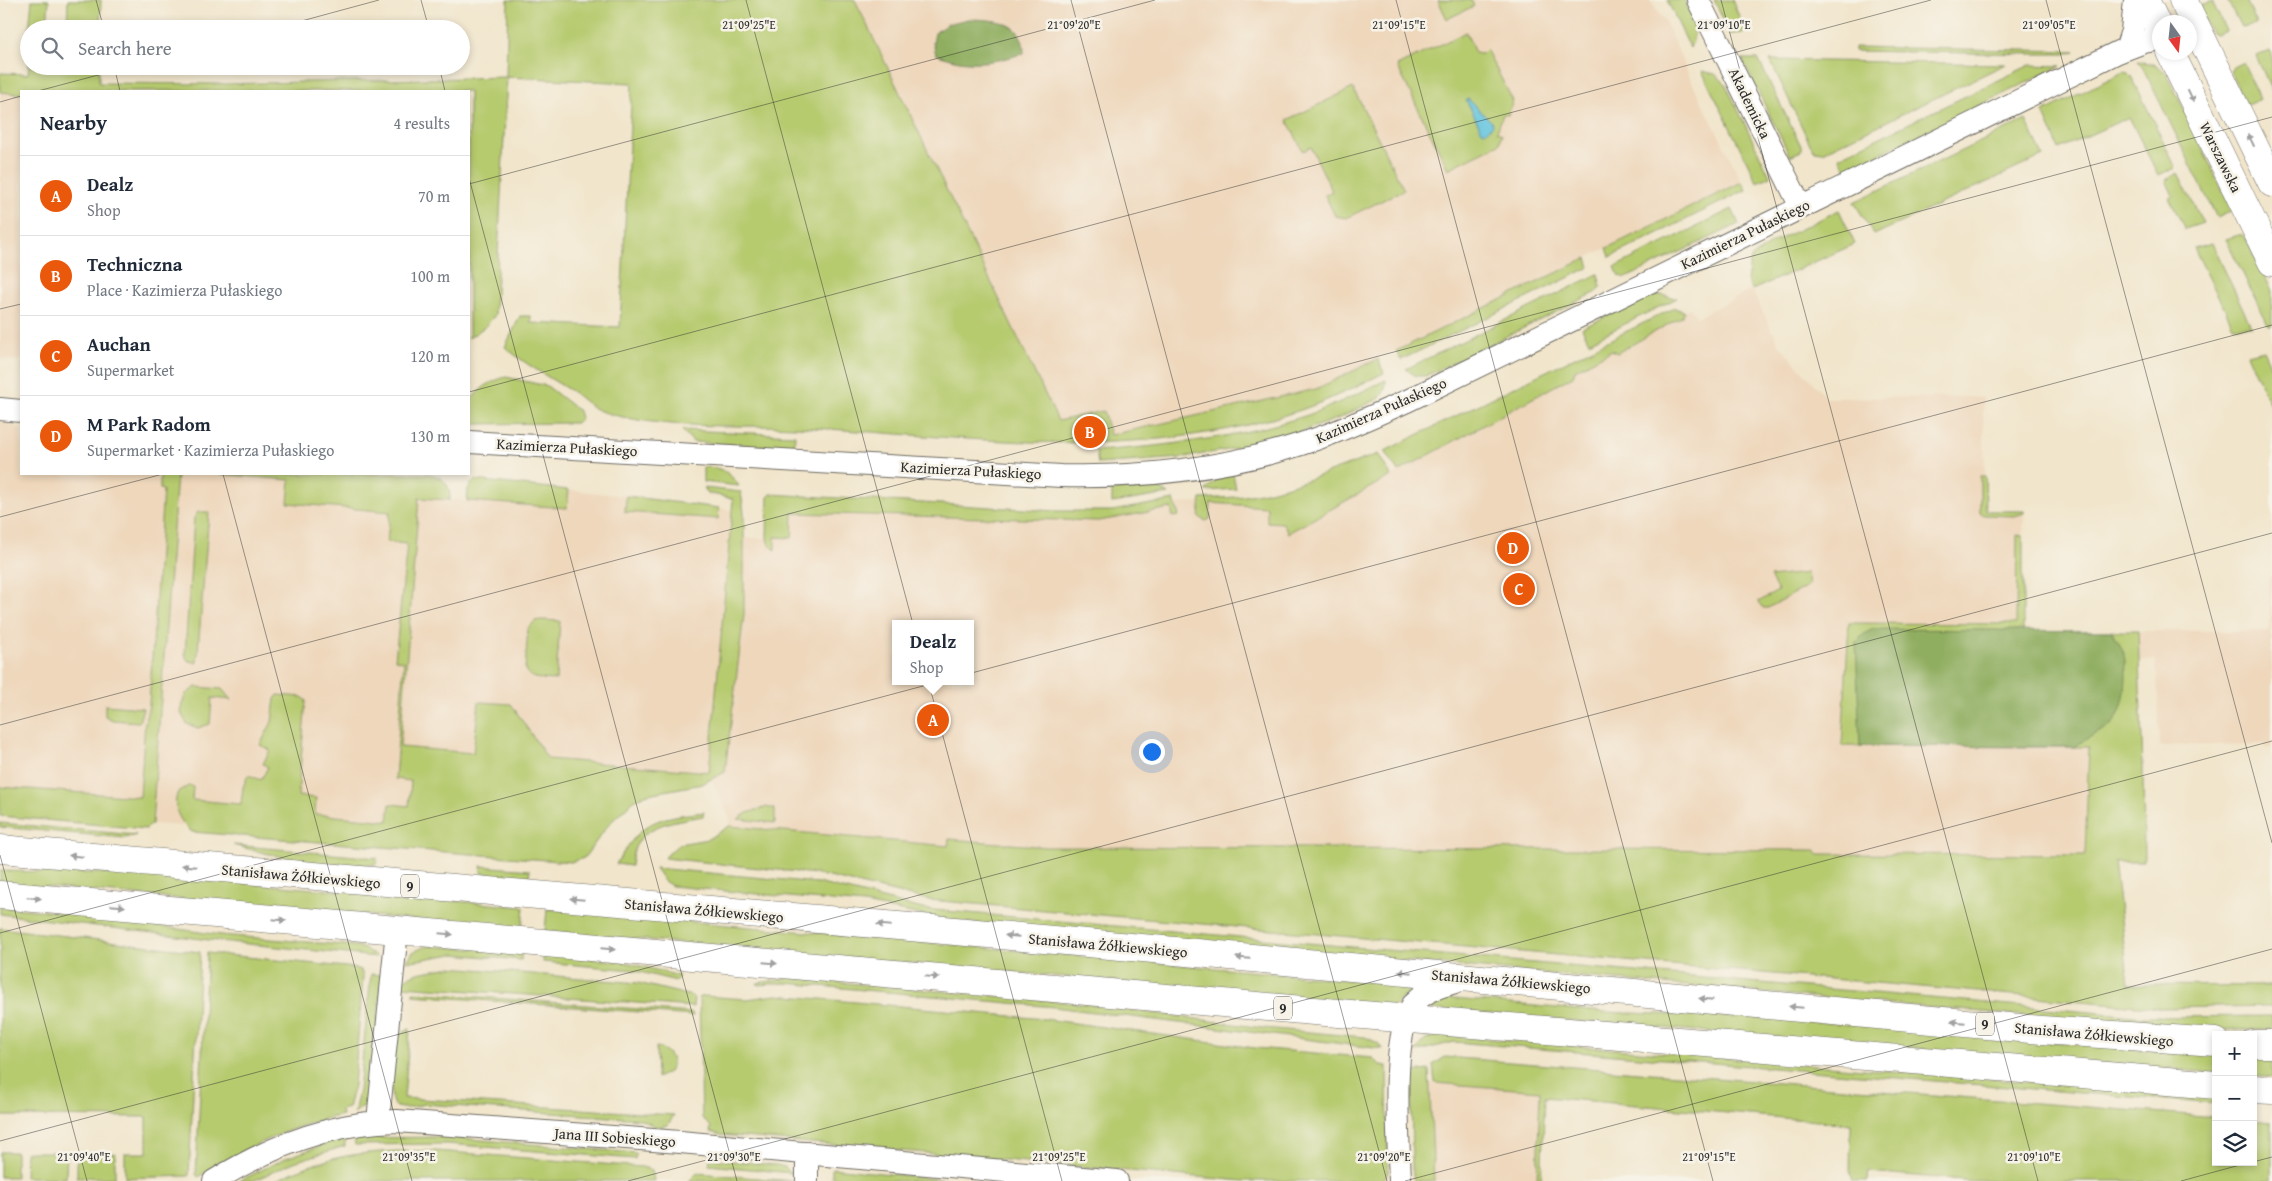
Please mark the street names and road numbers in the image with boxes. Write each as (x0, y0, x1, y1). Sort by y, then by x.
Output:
street label: Akademicka (1724, 64, 1776, 142)
street label: Warszawska (2195, 118, 2247, 196)
street label: Kazimierza Pułaskiego (1677, 194, 1813, 274)
street label: Kazimierza Pułaskiego (1312, 372, 1450, 448)
street label: Kazimierza Pułaskiego (496, 433, 638, 461)
street label: Kazimierza Pułaskiego (900, 456, 1042, 484)
street label: Stanisława Żółkiewskiego (220, 859, 382, 893)
road number: 9 (401, 874, 419, 898)
street label: Stanisława Żółkiewskiego (623, 893, 785, 927)
street label: Stanisława Żółkiewskiego (1027, 928, 1189, 962)
street label: Stanisława Żółkiewskiego (1430, 964, 1592, 998)
road number: 9 (1274, 996, 1292, 1020)
road number: 9 (1976, 1012, 1994, 1036)
street label: Stanisława Żółkiewskiego (2013, 1017, 2175, 1051)
street label: Jana III Sobieskiego (552, 1122, 677, 1152)

